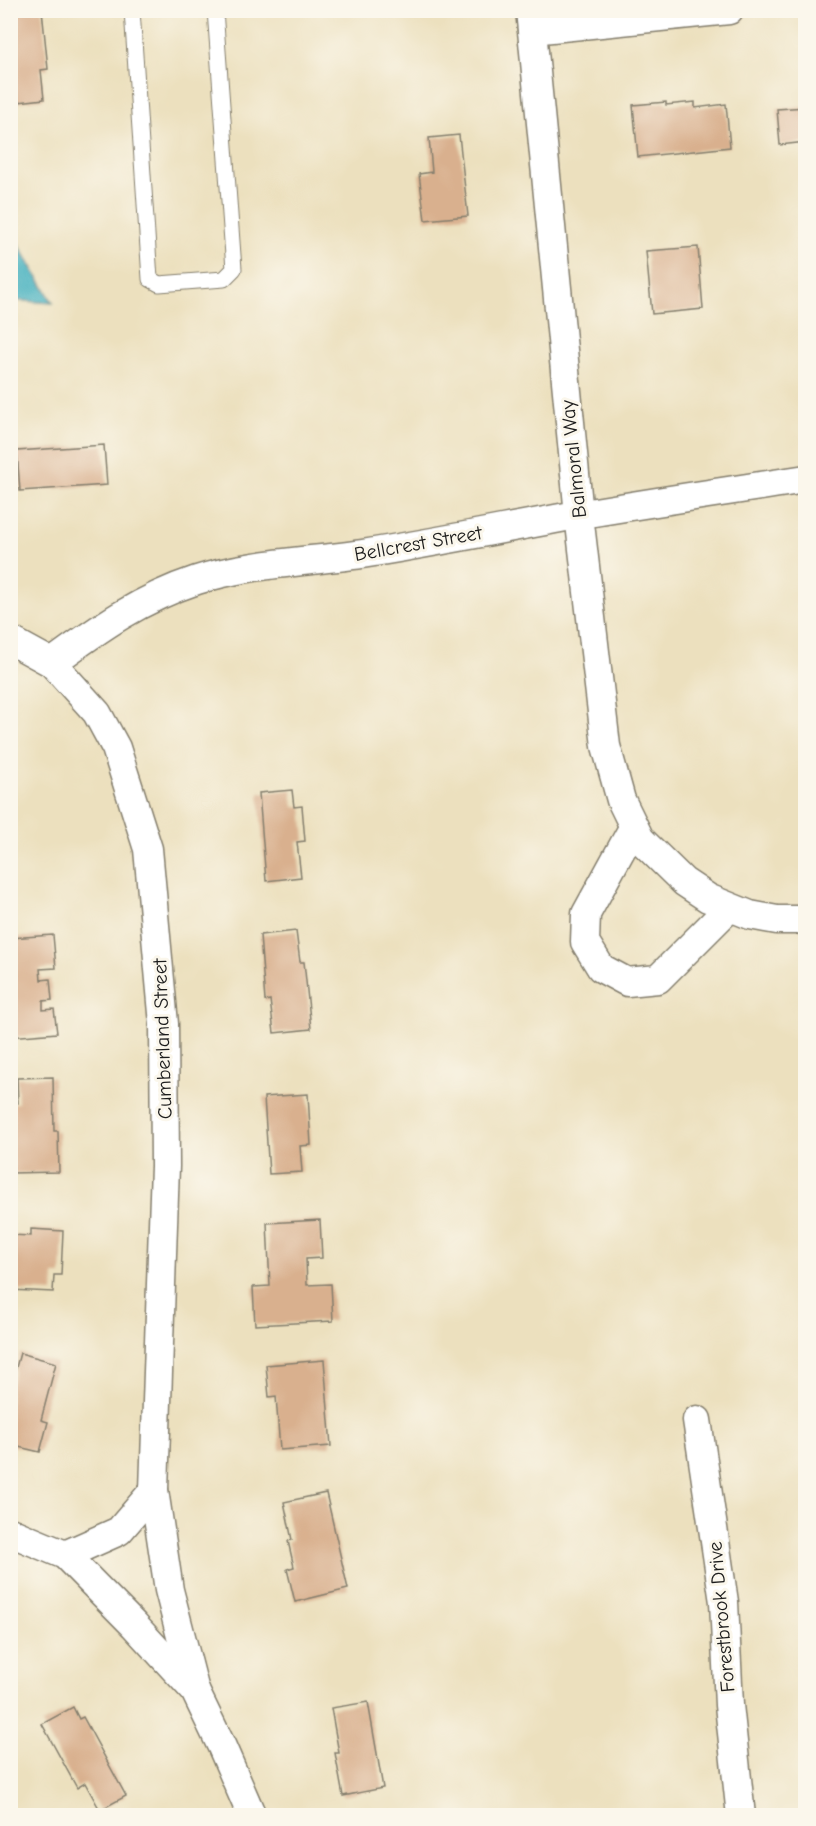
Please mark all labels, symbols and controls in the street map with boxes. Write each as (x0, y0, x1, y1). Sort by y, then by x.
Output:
street label: Balmoral Way (556, 399, 591, 519)
street label: Bellcrest Street (352, 521, 485, 566)
street label: Cumberland Street (148, 957, 177, 1120)
street label: Forestbrook Drive (703, 1541, 740, 1693)

